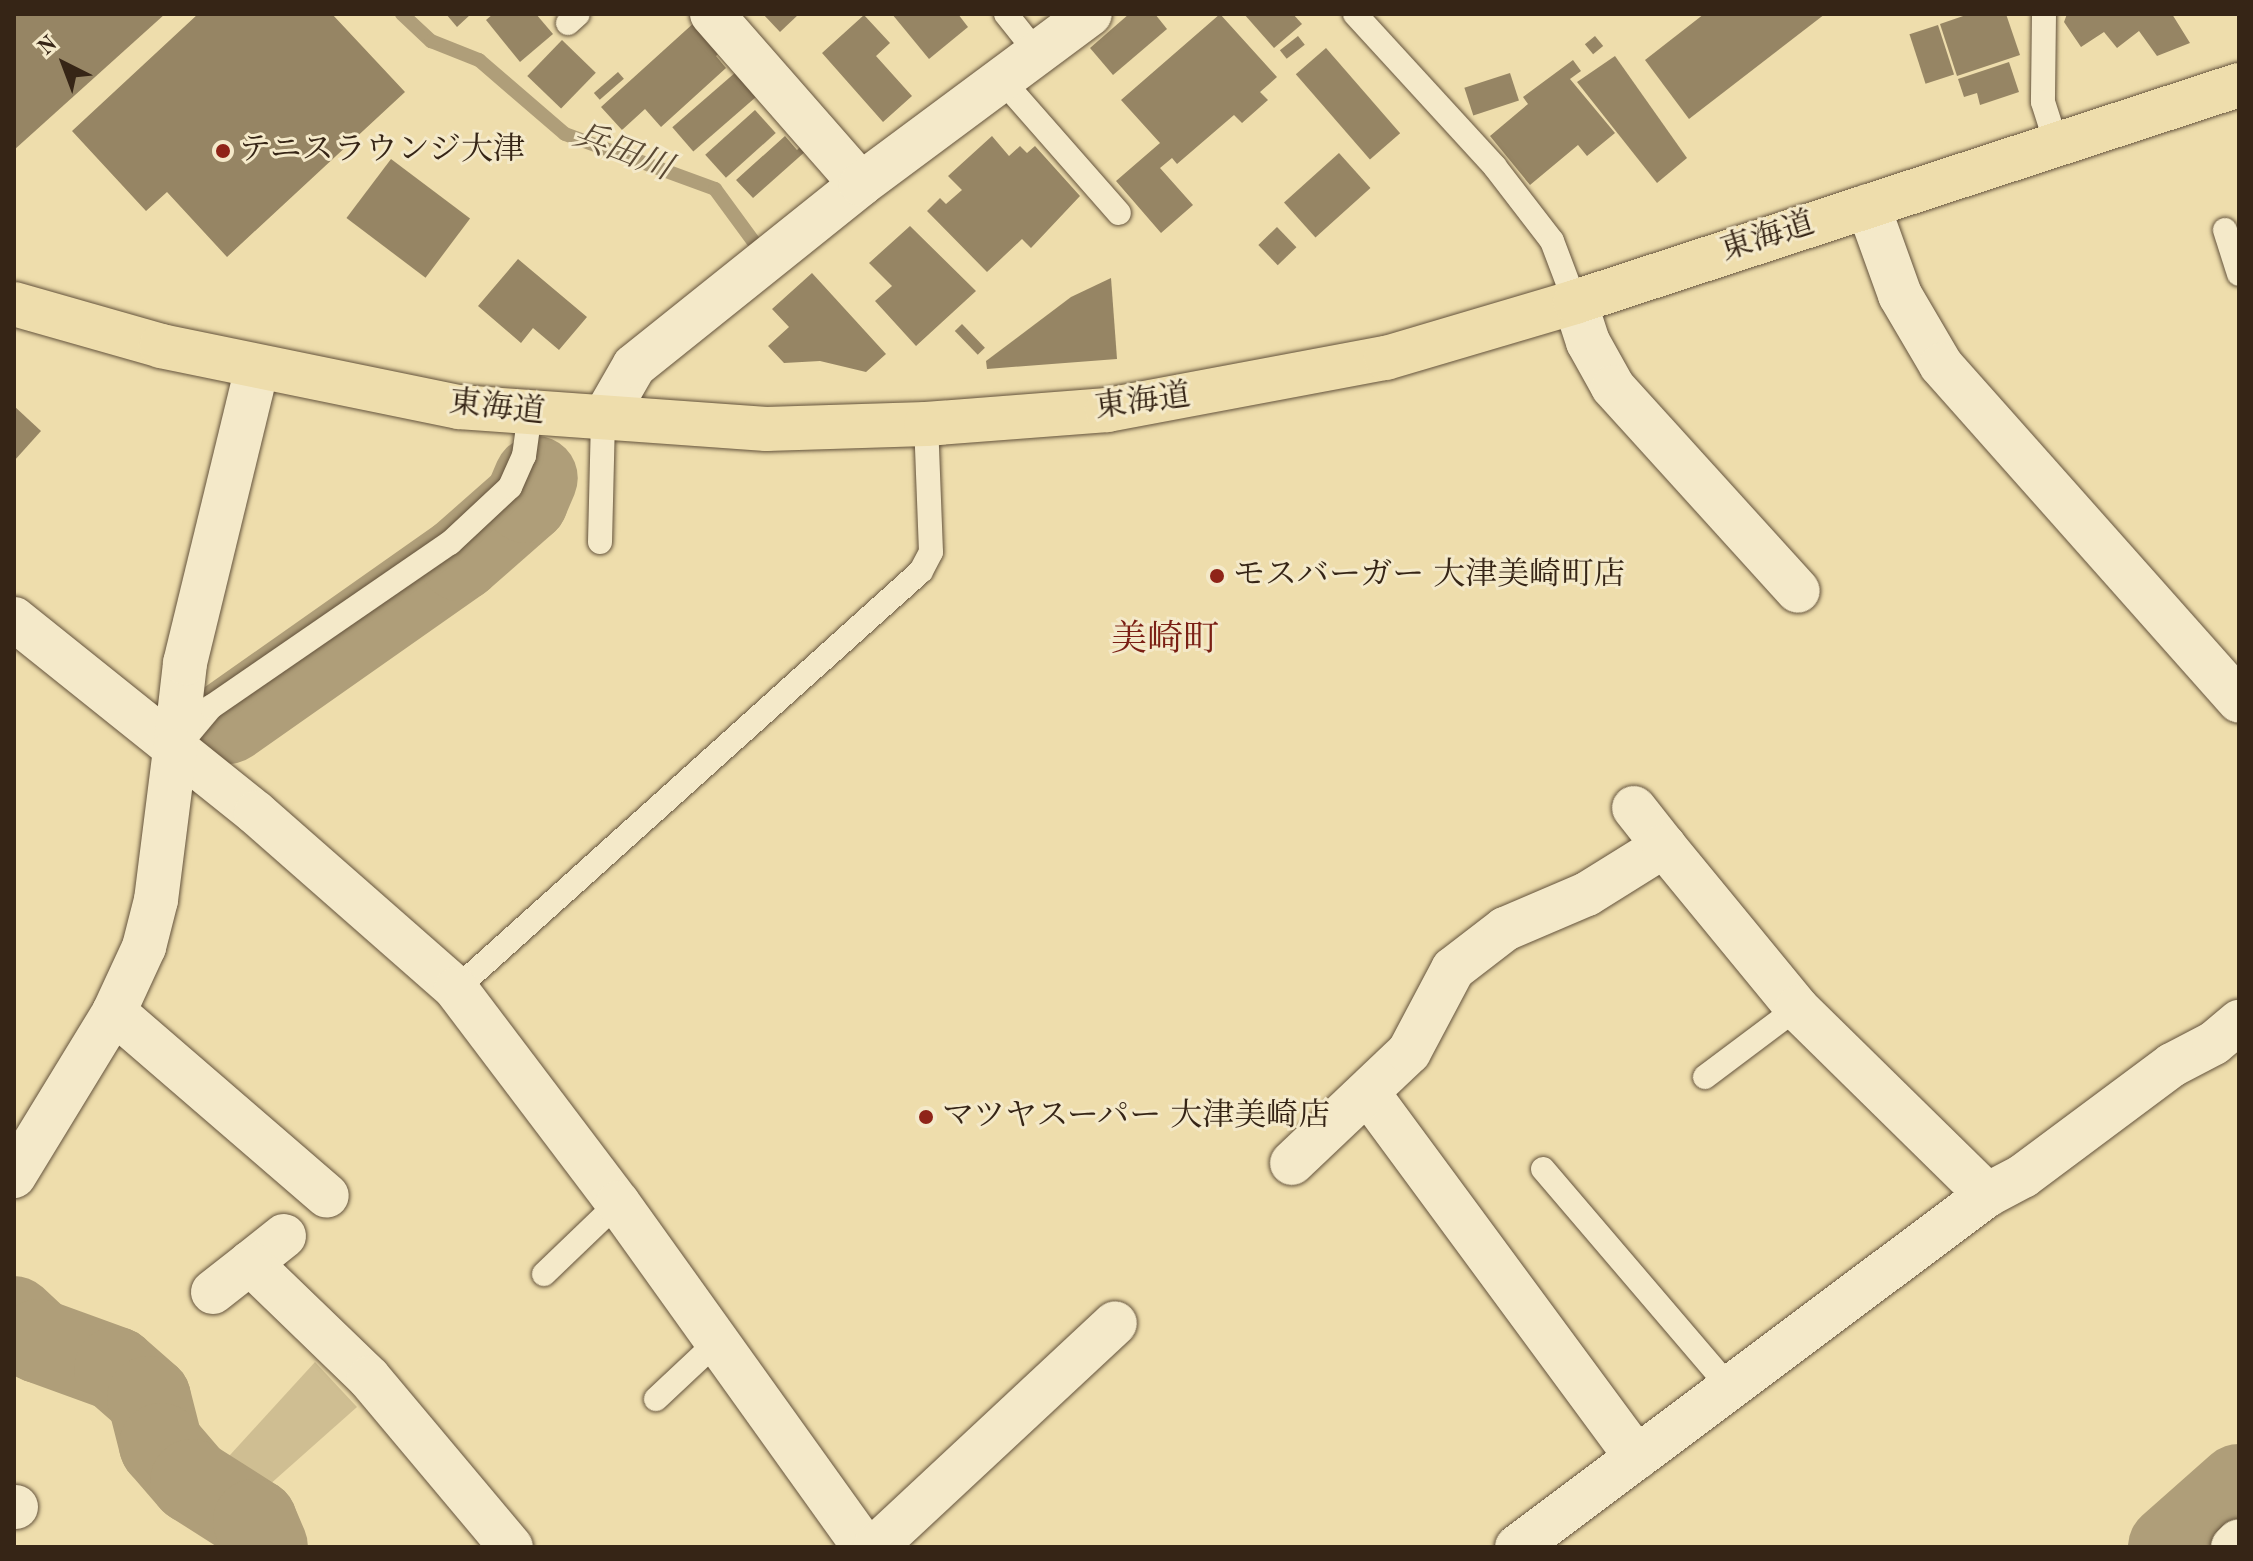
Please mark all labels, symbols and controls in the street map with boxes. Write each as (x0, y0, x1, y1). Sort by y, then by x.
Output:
north arrow (24, 24, 104, 104)
text: N (34, 32, 62, 60)
water label: 兵田川 (567, 116, 677, 190)
place label: テニスラウンジ大津 (239, 132, 527, 170)
marker: テニスラウンジ大津 (214, 142, 232, 160)
street label: 東海道 (1716, 205, 1820, 271)
street label: 東海道 (1093, 377, 1193, 429)
street label: 東海道 (447, 385, 547, 433)
place label: モスバーガー 大津美崎町店 (1233, 557, 1626, 595)
marker: モスバーガー 大津美崎町店 (1208, 567, 1226, 585)
district label: 美崎町 (1111, 620, 1219, 664)
place label: マツヤスーパー 大津美崎店 (942, 1098, 1333, 1136)
marker: マツヤスーパー 大津美崎店 (917, 1108, 935, 1126)

